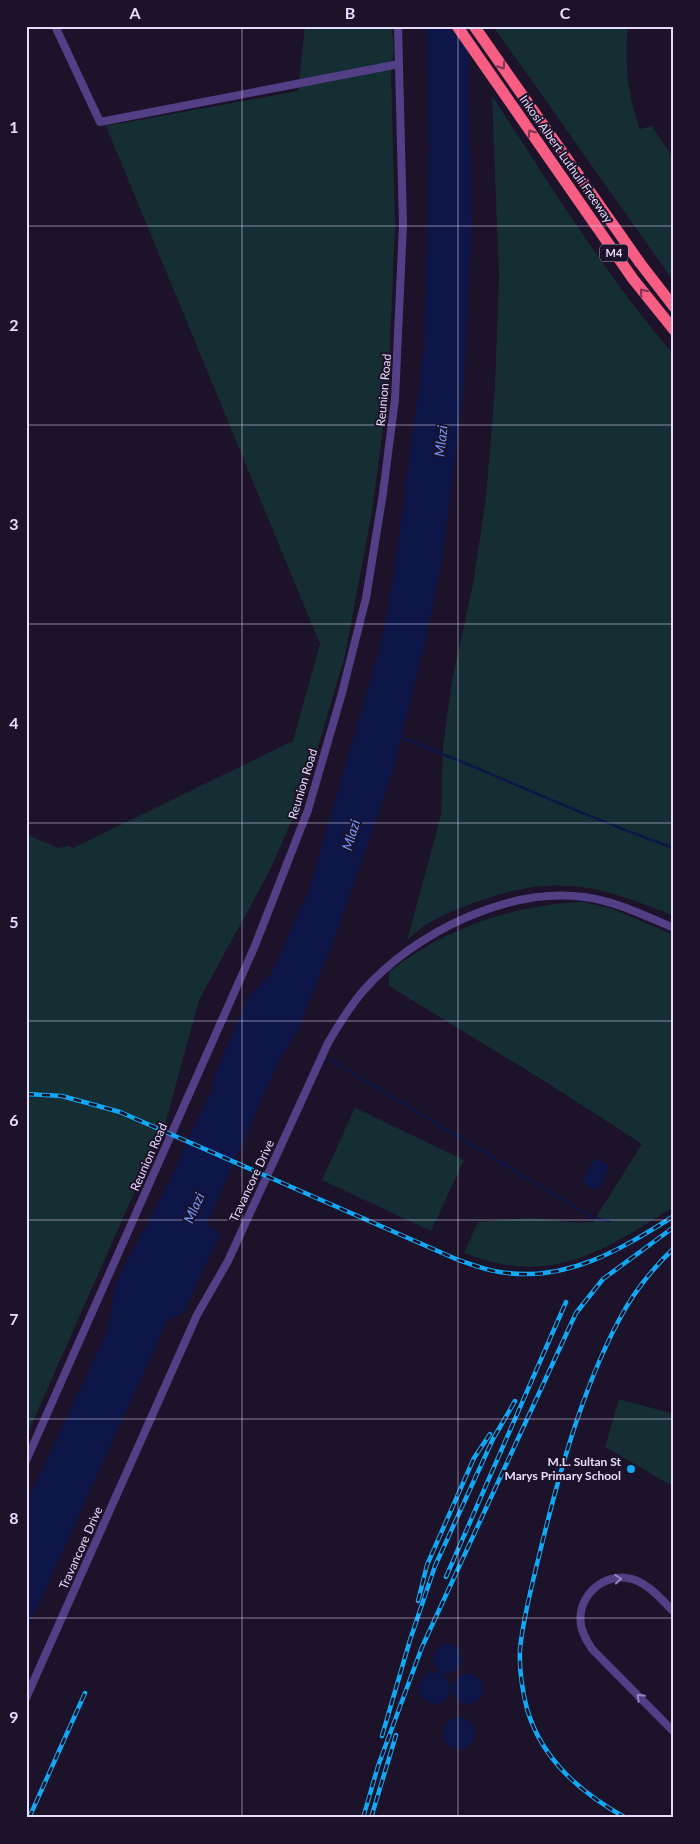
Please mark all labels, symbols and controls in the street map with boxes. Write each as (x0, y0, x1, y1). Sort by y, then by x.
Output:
text: A (128, 3, 141, 22)
text: B (345, 3, 355, 22)
text: C (560, 3, 571, 22)
one-way arrow (496, 60, 505, 70)
street label: Inkosi Albert Luthuli Freeway (517, 92, 617, 226)
text: 1 (9, 117, 19, 136)
one-way arrow (528, 129, 537, 139)
road number: M4 (600, 244, 628, 262)
one-way arrow (640, 289, 648, 298)
text: 2 (9, 315, 19, 334)
street label: Reunion Road (373, 353, 394, 427)
water label: Mlazi (430, 424, 451, 457)
text: 3 (9, 514, 19, 533)
text: 4 (9, 713, 19, 732)
street label: Reunion Road (285, 747, 320, 821)
water label: Mlazi (338, 817, 363, 852)
text: 5 (9, 912, 19, 931)
text: 6 (9, 1110, 19, 1129)
street label: Reunion Road (127, 1120, 170, 1193)
street label: Travancore Drive (226, 1137, 277, 1224)
water label: Mlazi (179, 1189, 208, 1226)
text: 7 (9, 1309, 19, 1328)
place label: M.L. Sultan St Marys Primary School (505, 1454, 622, 1483)
marker: M.L. Sultan St Marys Primary School (625, 1463, 637, 1475)
street label: Travancore Drive (56, 1504, 106, 1592)
text: 8 (9, 1508, 19, 1527)
one-way arrow (615, 1574, 623, 1585)
one-way arrow (637, 1694, 646, 1703)
text: 9 (9, 1707, 19, 1726)

